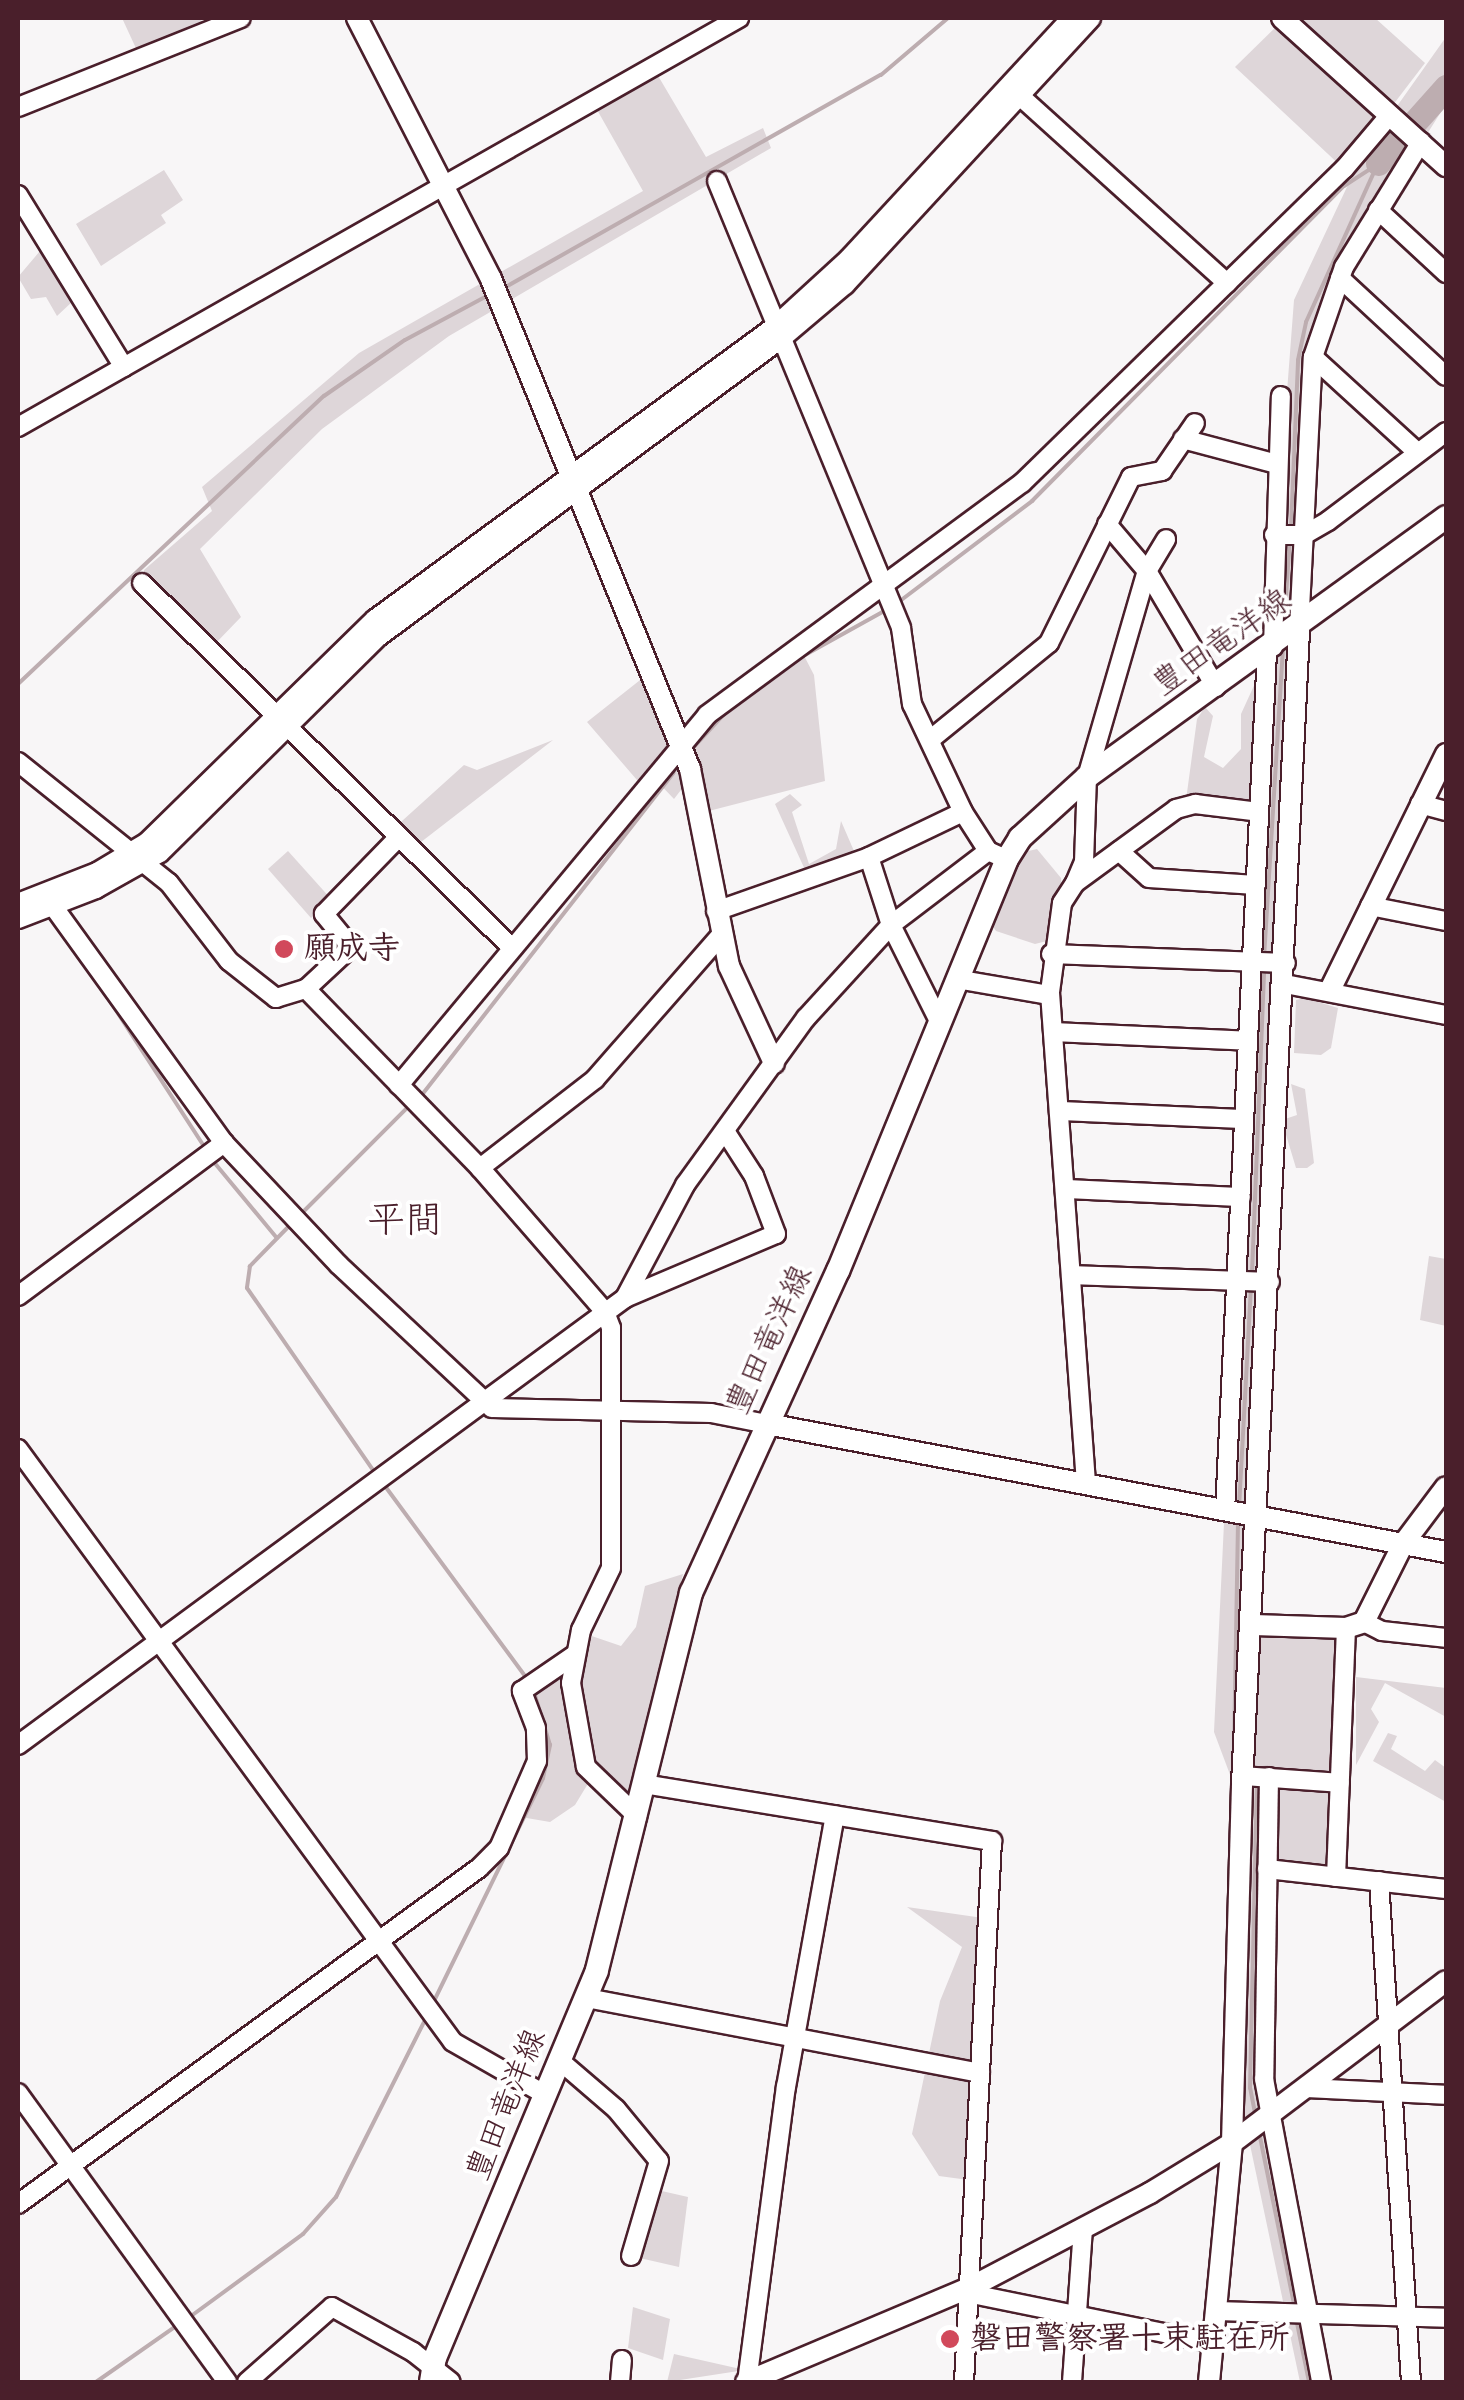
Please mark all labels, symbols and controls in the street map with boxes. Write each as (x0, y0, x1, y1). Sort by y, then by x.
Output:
street label: 豊田竜洋線 (1145, 581, 1299, 705)
place label: 願成寺 (304, 930, 400, 968)
marker: 願成寺 (273, 938, 295, 960)
district label: 平間 (367, 1199, 443, 1245)
street label: 豊田竜洋線 (719, 1259, 821, 1421)
street label: 豊田竜洋線 (459, 2024, 555, 2186)
place label: 磐田警察署十束駐在所 (970, 2320, 1290, 2358)
marker: 磐田警察署十束駐在所 (939, 2328, 961, 2350)

